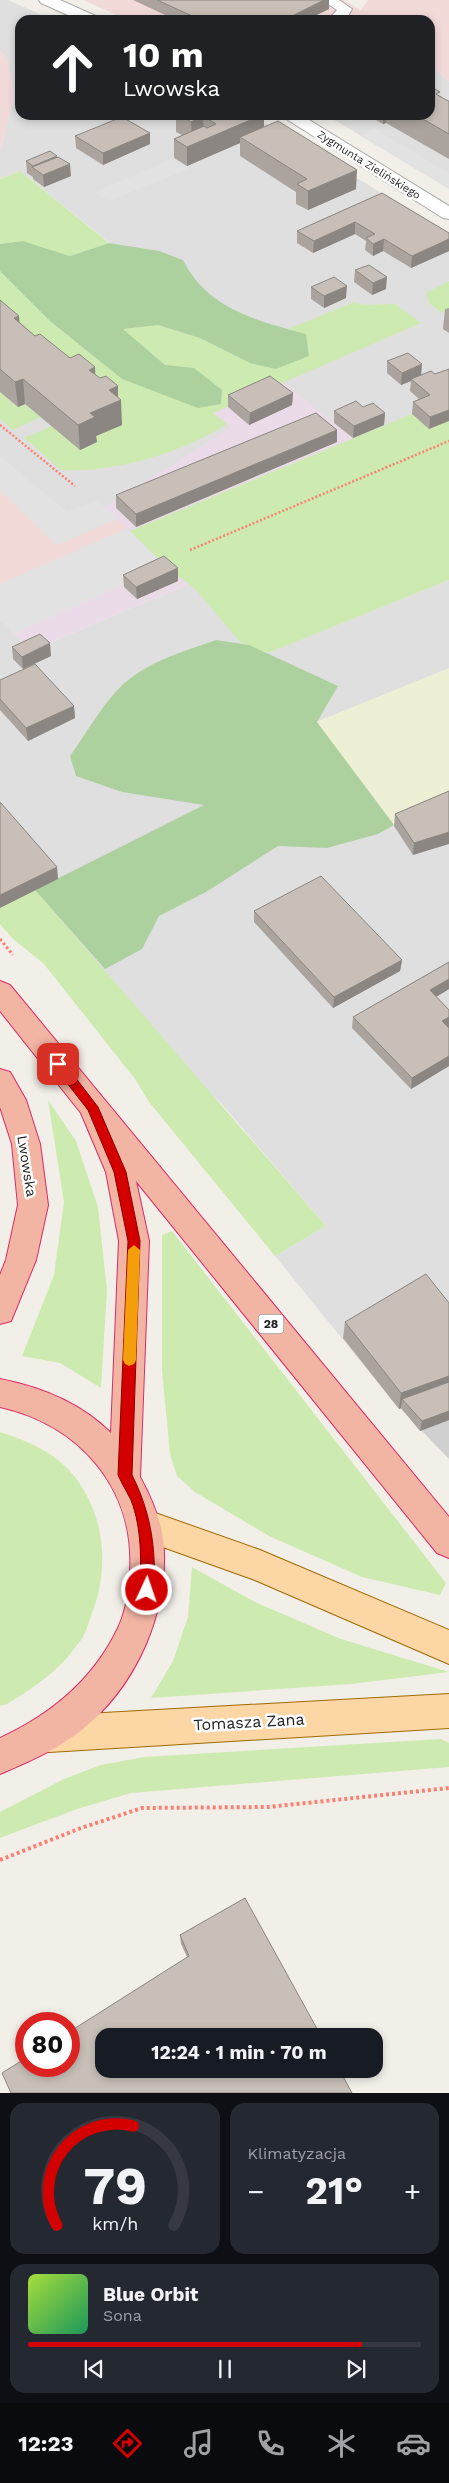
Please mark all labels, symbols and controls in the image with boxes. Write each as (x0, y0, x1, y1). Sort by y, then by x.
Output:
text: 10 m (123, 34, 204, 76)
icon: ahead (40, 35, 105, 100)
text: Lwowska (123, 76, 220, 101)
street label: Zygmunta Zielińskiego (315, 128, 423, 202)
pin (37, 1043, 79, 1085)
icon: arrive (44, 1050, 72, 1078)
street label: Lwowska (14, 1134, 40, 1198)
road number: 28 (258, 1315, 284, 1334)
position arrow (120, 1563, 172, 1615)
street label: Tomasza Zana (193, 1710, 305, 1734)
speed limit sign: 80 (15, 2012, 80, 2077)
text: 12:24 · 1 min · 70 m (151, 2041, 327, 2064)
text: Klimatyzacja (248, 2144, 346, 2163)
text: 79 (83, 2156, 147, 2217)
text: 21° (305, 2169, 363, 2213)
text: − (248, 2175, 264, 2208)
text: + (404, 2175, 421, 2208)
text: km/h (92, 2213, 138, 2234)
text: Blue Orbit (103, 2283, 198, 2306)
text: Sona (103, 2306, 142, 2325)
icon: previous (80, 2355, 108, 2383)
icon: pause (211, 2355, 239, 2383)
icon: next (342, 2355, 370, 2383)
icon: directions (110, 2426, 145, 2461)
icon: music (181, 2426, 216, 2461)
icon: phone (253, 2426, 288, 2461)
icon: climate (324, 2426, 359, 2461)
icon: car (396, 2426, 431, 2461)
text: 12:23 (18, 2431, 74, 2456)

